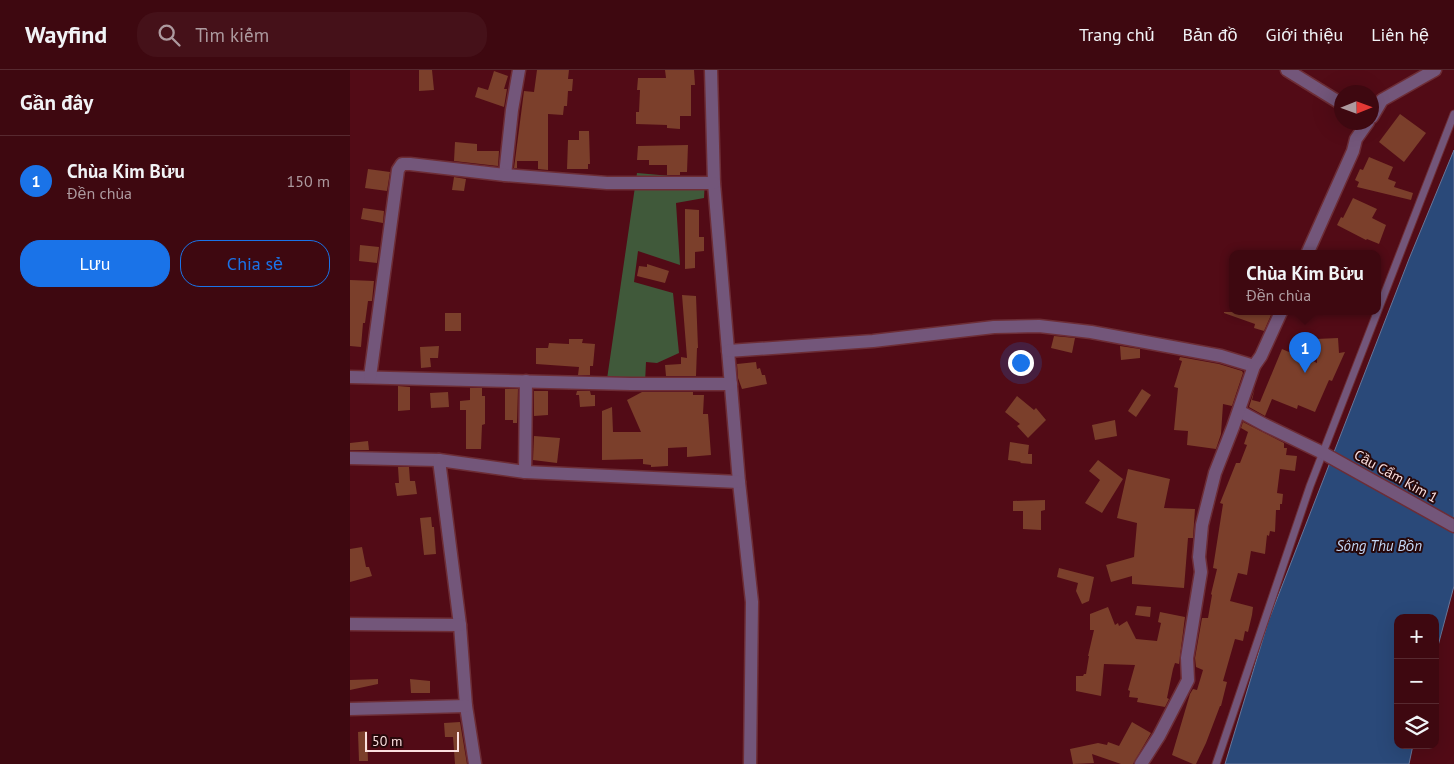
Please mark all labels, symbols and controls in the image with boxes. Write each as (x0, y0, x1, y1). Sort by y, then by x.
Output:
search box (137, 12, 487, 57)
text: Wayfind (25, 19, 107, 50)
icon: search (155, 21, 183, 49)
text: Tìm kiếm (195, 23, 269, 47)
text: Trang chủ (1079, 23, 1155, 46)
text: Bản đồ (1183, 23, 1237, 46)
text: Giới thiệu (1265, 23, 1343, 46)
text: Liên hệ (1371, 23, 1429, 46)
north arrow (1334, 85, 1379, 130)
text: Gần đây (20, 89, 93, 116)
text: Chùa Kim Bửu (67, 159, 185, 183)
text: 1 (31, 171, 41, 191)
text: 150 m (287, 171, 330, 191)
text: Đền chùa (67, 183, 132, 203)
button: Lưu (20, 240, 170, 287)
button: Chia sẻ (180, 240, 330, 287)
popup (1229, 250, 1381, 315)
text: Chùa Kim Bửu (1246, 261, 1364, 285)
text: Đền chùa (1246, 285, 1311, 305)
pin: 1 (1289, 332, 1321, 373)
your location (1008, 350, 1034, 376)
street label: Cầu Cẩm Kim 1 (1351, 446, 1441, 506)
water label: Sông Thu Bồn (1336, 536, 1422, 555)
map controls (1394, 614, 1439, 749)
button: + (1394, 614, 1439, 659)
button: − (1394, 659, 1439, 704)
button: layers (1394, 704, 1439, 749)
scale bar (365, 729, 459, 752)
text: 50 m (372, 732, 402, 750)

